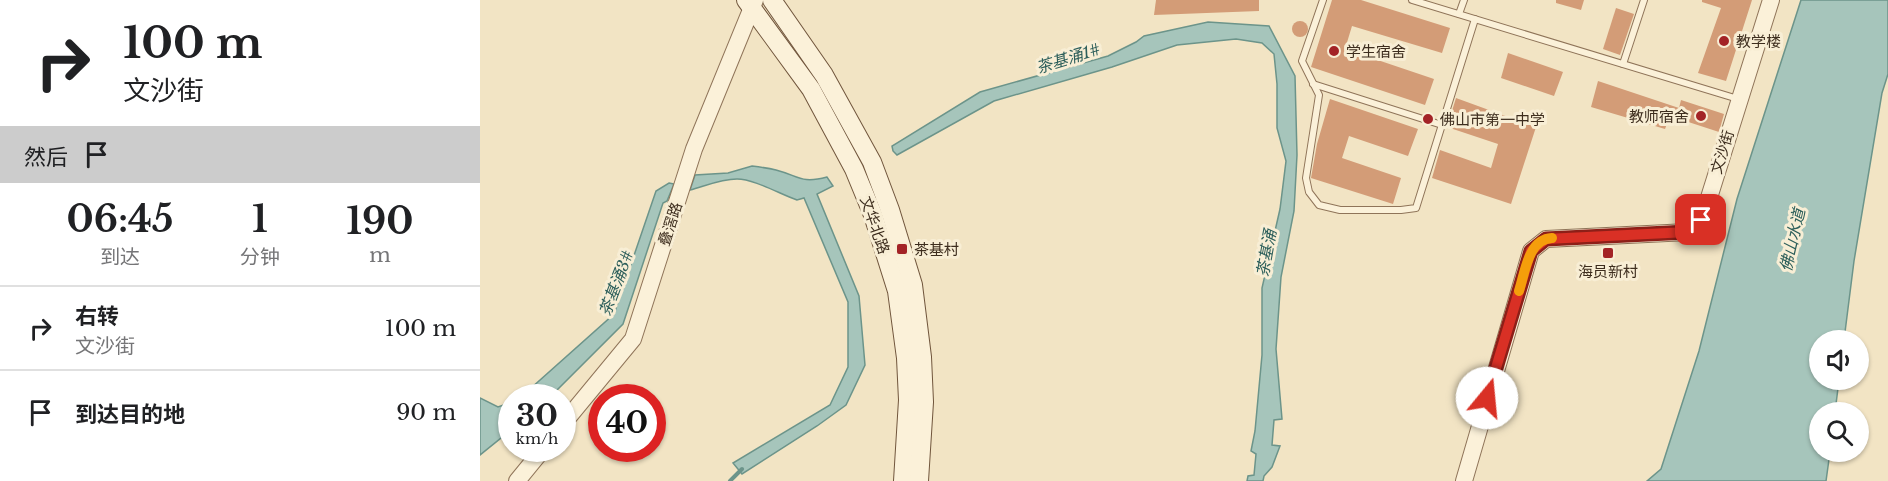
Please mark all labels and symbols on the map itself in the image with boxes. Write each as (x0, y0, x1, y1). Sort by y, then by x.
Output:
place label: 教学楼 (1736, 32, 1781, 51)
marker: 教学楼 (1717, 34, 1731, 48)
water label: 茶基涌1# (1033, 39, 1103, 77)
place label: 学生宿舍 (1346, 42, 1406, 61)
marker: 学生宿舍 (1327, 44, 1341, 58)
place label: 教师宿舍 (1629, 107, 1689, 126)
marker: 教师宿舍 (1694, 109, 1708, 123)
place label: 佛山市第一中学 (1440, 110, 1545, 129)
marker: 佛山市第一中学 (1421, 112, 1435, 126)
street label: 文沙街 (1706, 128, 1738, 176)
street label: 文华北路 (856, 194, 894, 256)
pin (1675, 194, 1726, 245)
street label: 叠滘路 (654, 200, 686, 248)
water label: 佛山水道 (1775, 205, 1809, 273)
water label: 茶基涌 (1252, 226, 1280, 278)
place label: 茶基村 (914, 240, 959, 259)
marker: 茶基村 (895, 242, 909, 256)
marker: 海员新村 (1601, 246, 1615, 260)
water label: 茶基涌3# (594, 247, 638, 319)
place label: 海员新村 (1578, 262, 1638, 281)
position arrow (1455, 366, 1519, 430)
speed limit sign: 40 (588, 384, 666, 462)

